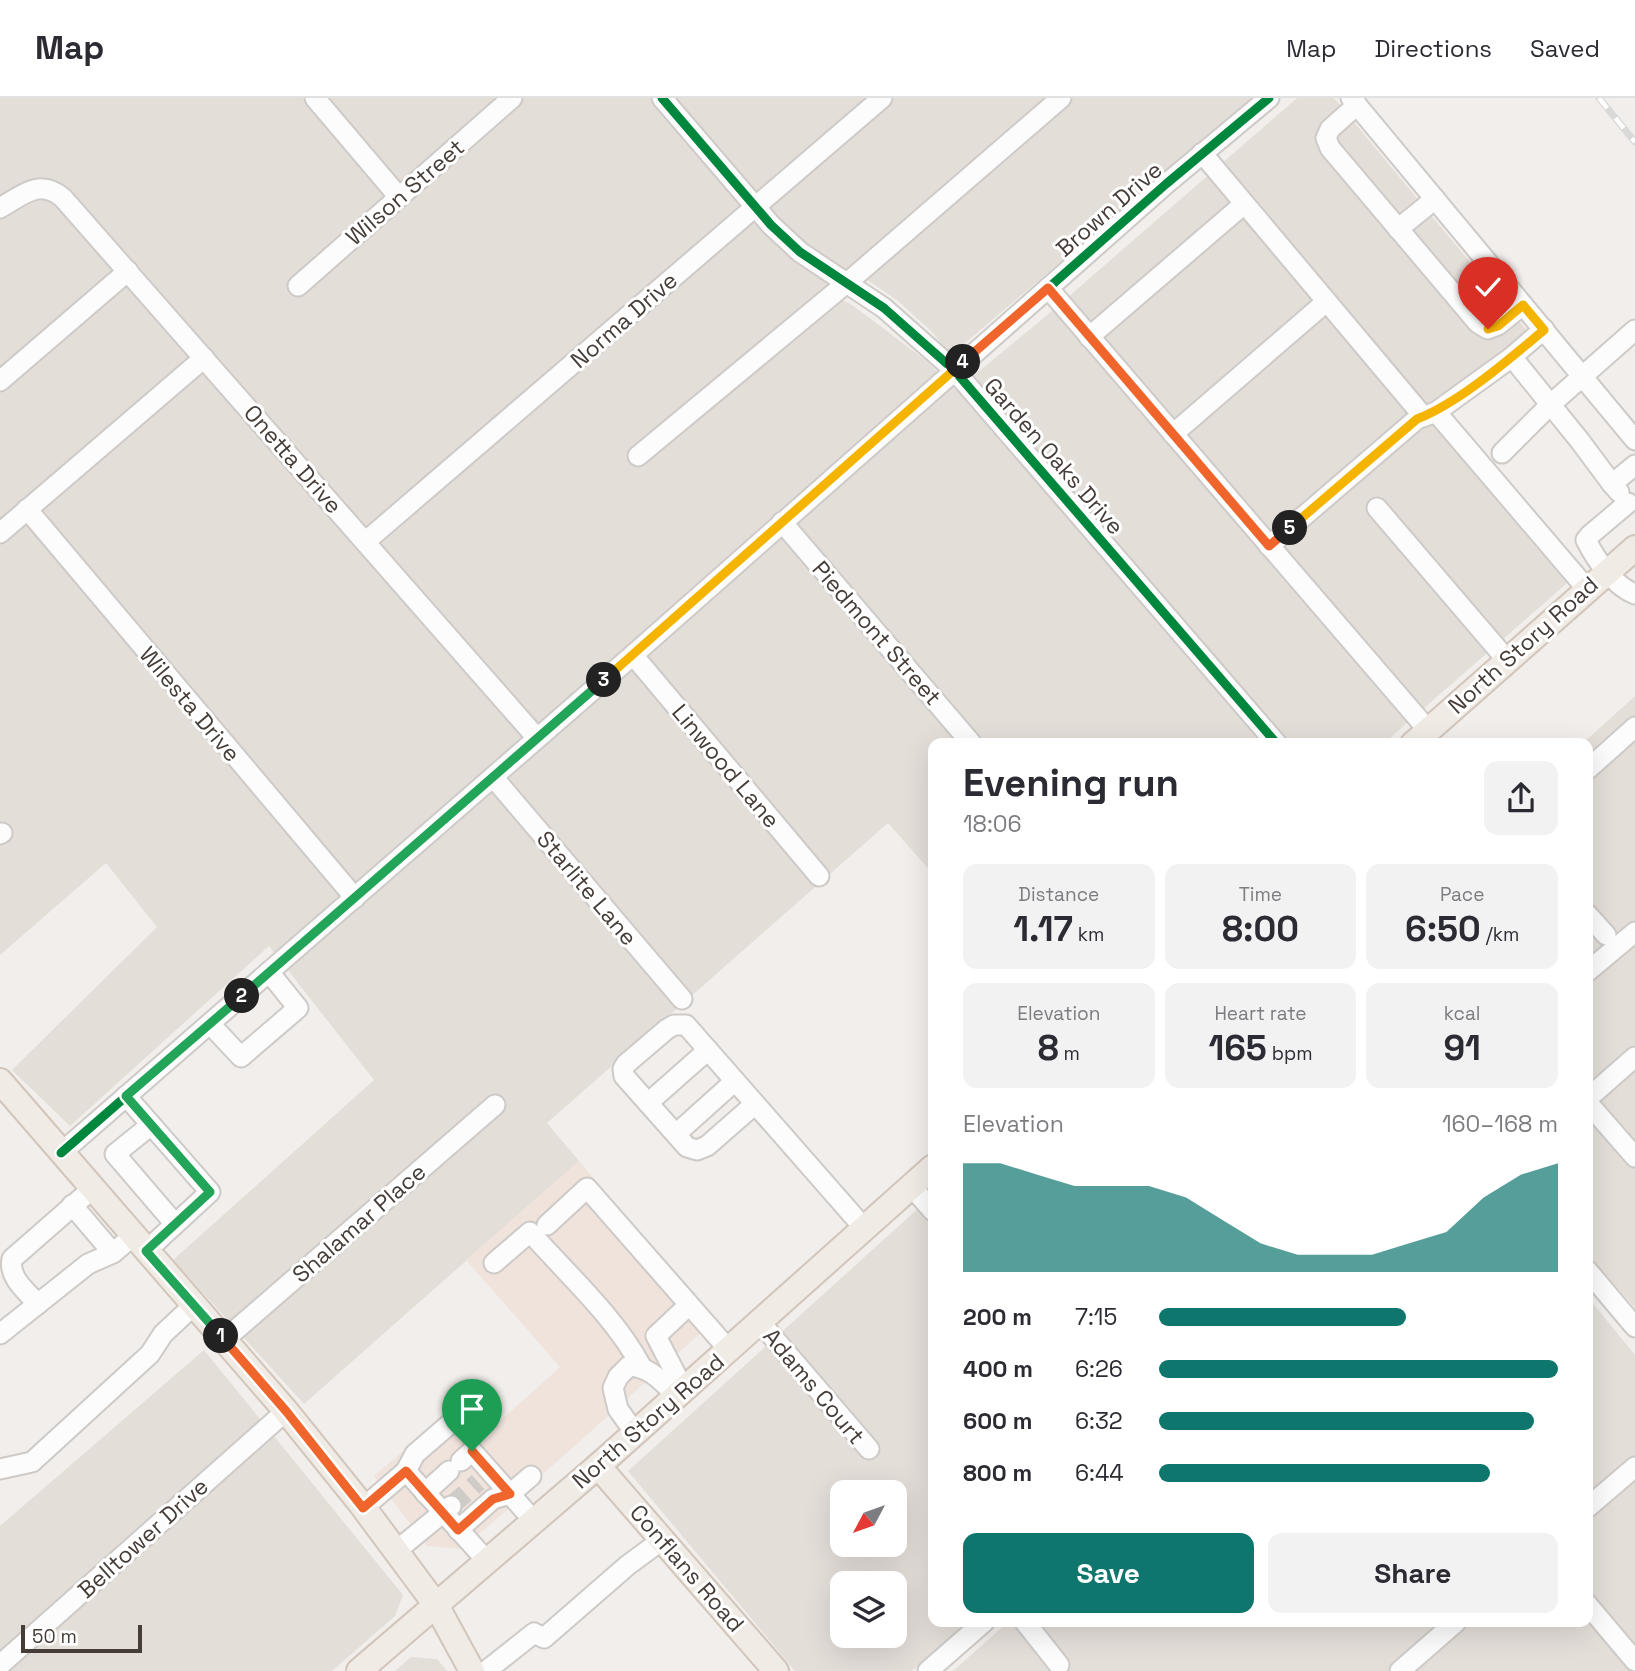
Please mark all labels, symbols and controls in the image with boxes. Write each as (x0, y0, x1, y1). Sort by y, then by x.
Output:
text: Map (35, 27, 104, 69)
text: Map (1286, 33, 1336, 64)
text: Directions (1374, 33, 1492, 64)
text: Saved (1530, 33, 1600, 64)
street label: Wilson Street (339, 132, 471, 252)
street label: Brown Drive (1050, 155, 1168, 263)
pin (1458, 257, 1518, 329)
street label: Norma Drive (564, 265, 684, 375)
icon: check (1469, 268, 1507, 306)
pin: 4 (946, 344, 981, 380)
text: 4 (956, 349, 969, 374)
street label: Garden Oaks Drive (977, 371, 1131, 541)
street label: Onetta Drive (237, 398, 349, 520)
pin: 5 (1272, 510, 1308, 546)
text: 5 (1284, 515, 1295, 540)
street label: Piedmont Street (806, 554, 948, 712)
street label: North Story Road (1441, 570, 1605, 720)
street label: Wilesta Drive (133, 640, 247, 768)
pin: 3 (586, 662, 622, 698)
text: 3 (598, 667, 609, 692)
street label: Linwood Lane (665, 698, 787, 834)
text: Evening run (963, 759, 1179, 807)
button: share (1484, 761, 1558, 835)
text: 18:06 (963, 809, 1022, 839)
street label: Starlite Lane (530, 824, 644, 952)
text: Distance (1018, 882, 1099, 907)
text: Time (1239, 882, 1282, 907)
text: Pace (1440, 882, 1484, 907)
text: 1.17 (1013, 907, 1073, 951)
text: 8:00 (1222, 907, 1299, 951)
text: 6:50 (1405, 907, 1481, 951)
text: km (1073, 922, 1104, 947)
text: /km (1481, 922, 1519, 947)
pin: 2 (224, 978, 260, 1014)
text: 2 (236, 983, 247, 1008)
text: Elevation (1017, 1001, 1100, 1026)
text: Heart rate (1214, 1001, 1307, 1026)
text: kcal (1444, 1001, 1481, 1026)
text: 8 (1038, 1026, 1059, 1070)
text: 165 (1208, 1026, 1267, 1070)
text: 91 (1443, 1026, 1481, 1070)
text: m (1059, 1041, 1080, 1066)
text: bpm (1267, 1041, 1313, 1066)
text: Elevation (963, 1109, 1064, 1139)
text: 160–168 m (1442, 1109, 1558, 1139)
street label: Shalamar Place (286, 1157, 432, 1289)
text: 200 m (963, 1302, 1032, 1332)
text: 7:15 (1075, 1302, 1117, 1332)
pin: 1 (204, 1318, 238, 1354)
street label: Adams Court (757, 1322, 871, 1450)
text: 1 (216, 1323, 225, 1348)
street label: North Story Road (566, 1347, 730, 1495)
text: 400 m (963, 1354, 1033, 1384)
text: 6:26 (1075, 1354, 1123, 1384)
pin (442, 1379, 502, 1451)
icon: arrive (453, 1390, 491, 1428)
text: 600 m (963, 1406, 1033, 1436)
text: 6:32 (1075, 1406, 1123, 1436)
text: 800 m (963, 1458, 1032, 1488)
text: 6:44 (1075, 1458, 1124, 1488)
street label: Belltower Drive (71, 1471, 215, 1605)
north arrow (830, 1480, 906, 1558)
map controls (830, 1480, 907, 1648)
street label: Conflans Road (623, 1498, 751, 1638)
button: Save (963, 1533, 1254, 1613)
button: Share (1268, 1533, 1558, 1613)
button: layers (830, 1571, 907, 1648)
scale bar (21, 1622, 142, 1654)
text: 50 m (32, 1624, 77, 1649)

